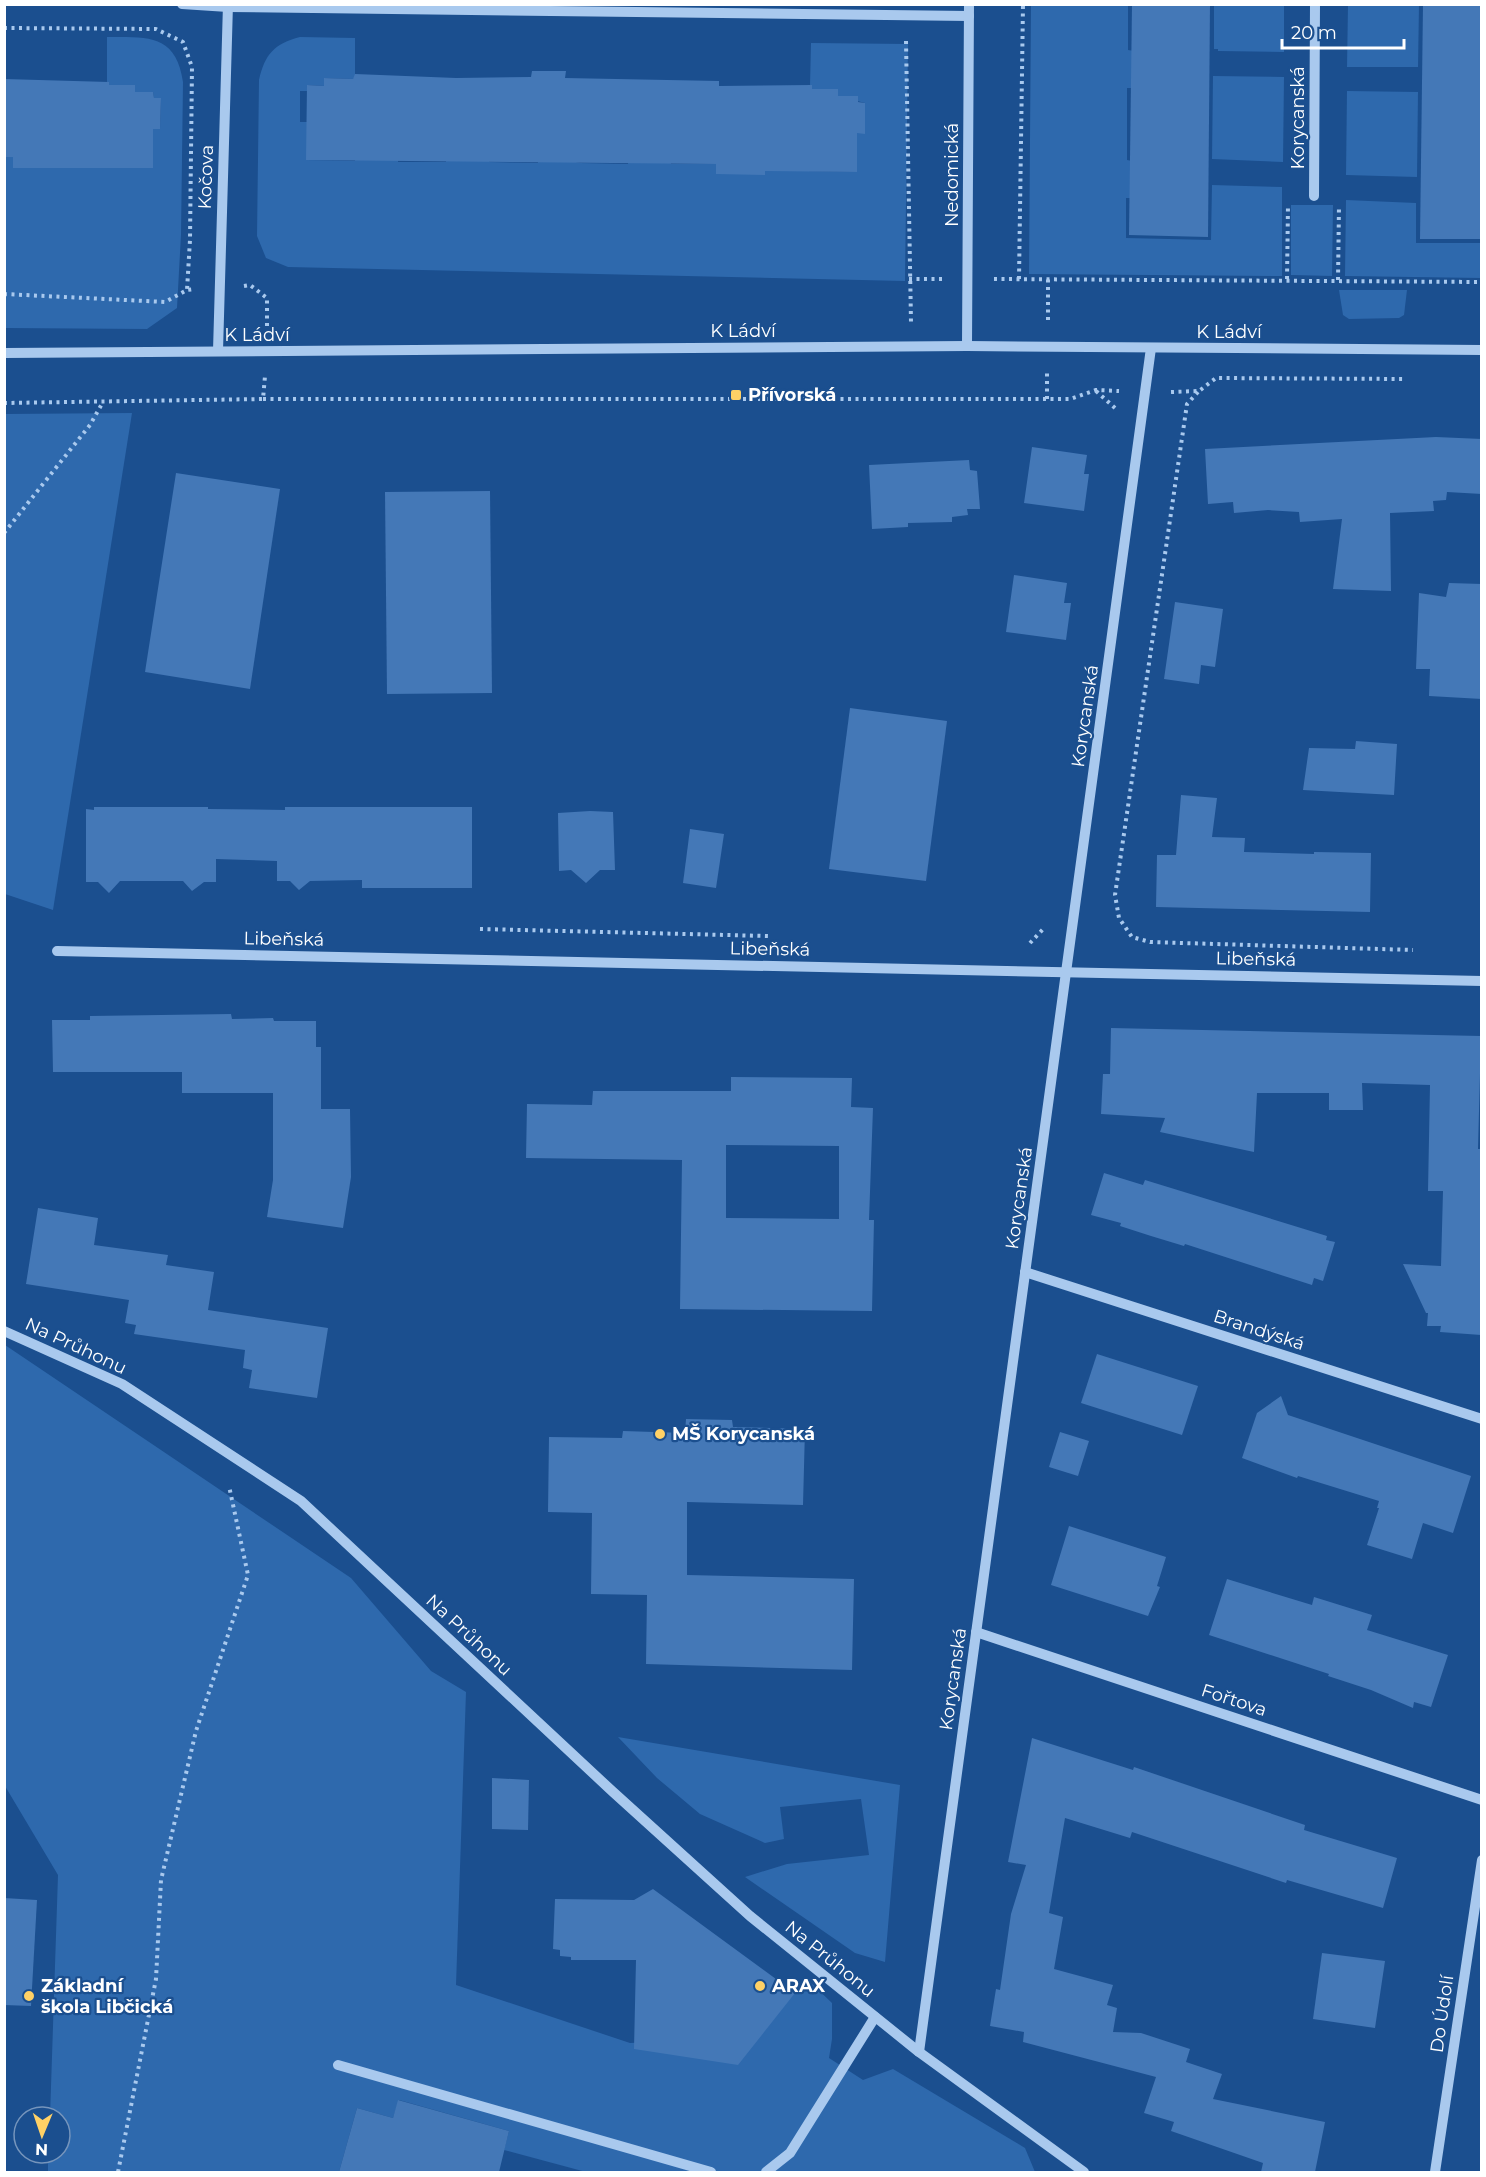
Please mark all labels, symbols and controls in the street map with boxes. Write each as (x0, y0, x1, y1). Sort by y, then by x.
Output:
scale bar (1282, 12, 1404, 50)
text: 20 m (1291, 22, 1337, 44)
street label: Korycanská (1287, 66, 1309, 170)
street label: Nedomická (941, 123, 963, 227)
street label: Kočova (194, 144, 218, 210)
street label: K Ládví (710, 320, 777, 342)
street label: K Ládví (1196, 321, 1263, 343)
street label: K Ládví (224, 324, 291, 346)
place label: Přívorská (748, 384, 836, 406)
marker: Přívorská (729, 388, 743, 402)
street label: Korycanská (1067, 663, 1103, 769)
street label: Libeňská (243, 927, 325, 951)
street label: Libeňská (729, 937, 811, 961)
street label: Libeňská (1215, 947, 1297, 971)
street label: Korycanská (1001, 1145, 1037, 1251)
street label: Brandýská (1211, 1305, 1307, 1355)
street label: Na Průhonu (22, 1313, 130, 1379)
place label: MŠ Korycanská (672, 1423, 815, 1445)
marker: MŠ Korycanská (653, 1427, 667, 1441)
street label: Na Průhonu (421, 1590, 517, 1680)
street label: Korycanská (935, 1626, 971, 1732)
street label: Fořtova (1198, 1679, 1270, 1721)
street label: Na Průhonu (781, 1916, 879, 2002)
street label: Do Údolí (1426, 1973, 1459, 2054)
place label: Základní škola Libčická (41, 1975, 173, 2018)
place label: ARAX (771, 1975, 825, 1997)
marker: ARAX (753, 1979, 767, 1993)
marker: Základní škola Libčická (22, 1989, 36, 2003)
north arrow (12, 2105, 72, 2165)
text: N (35, 2140, 48, 2159)

